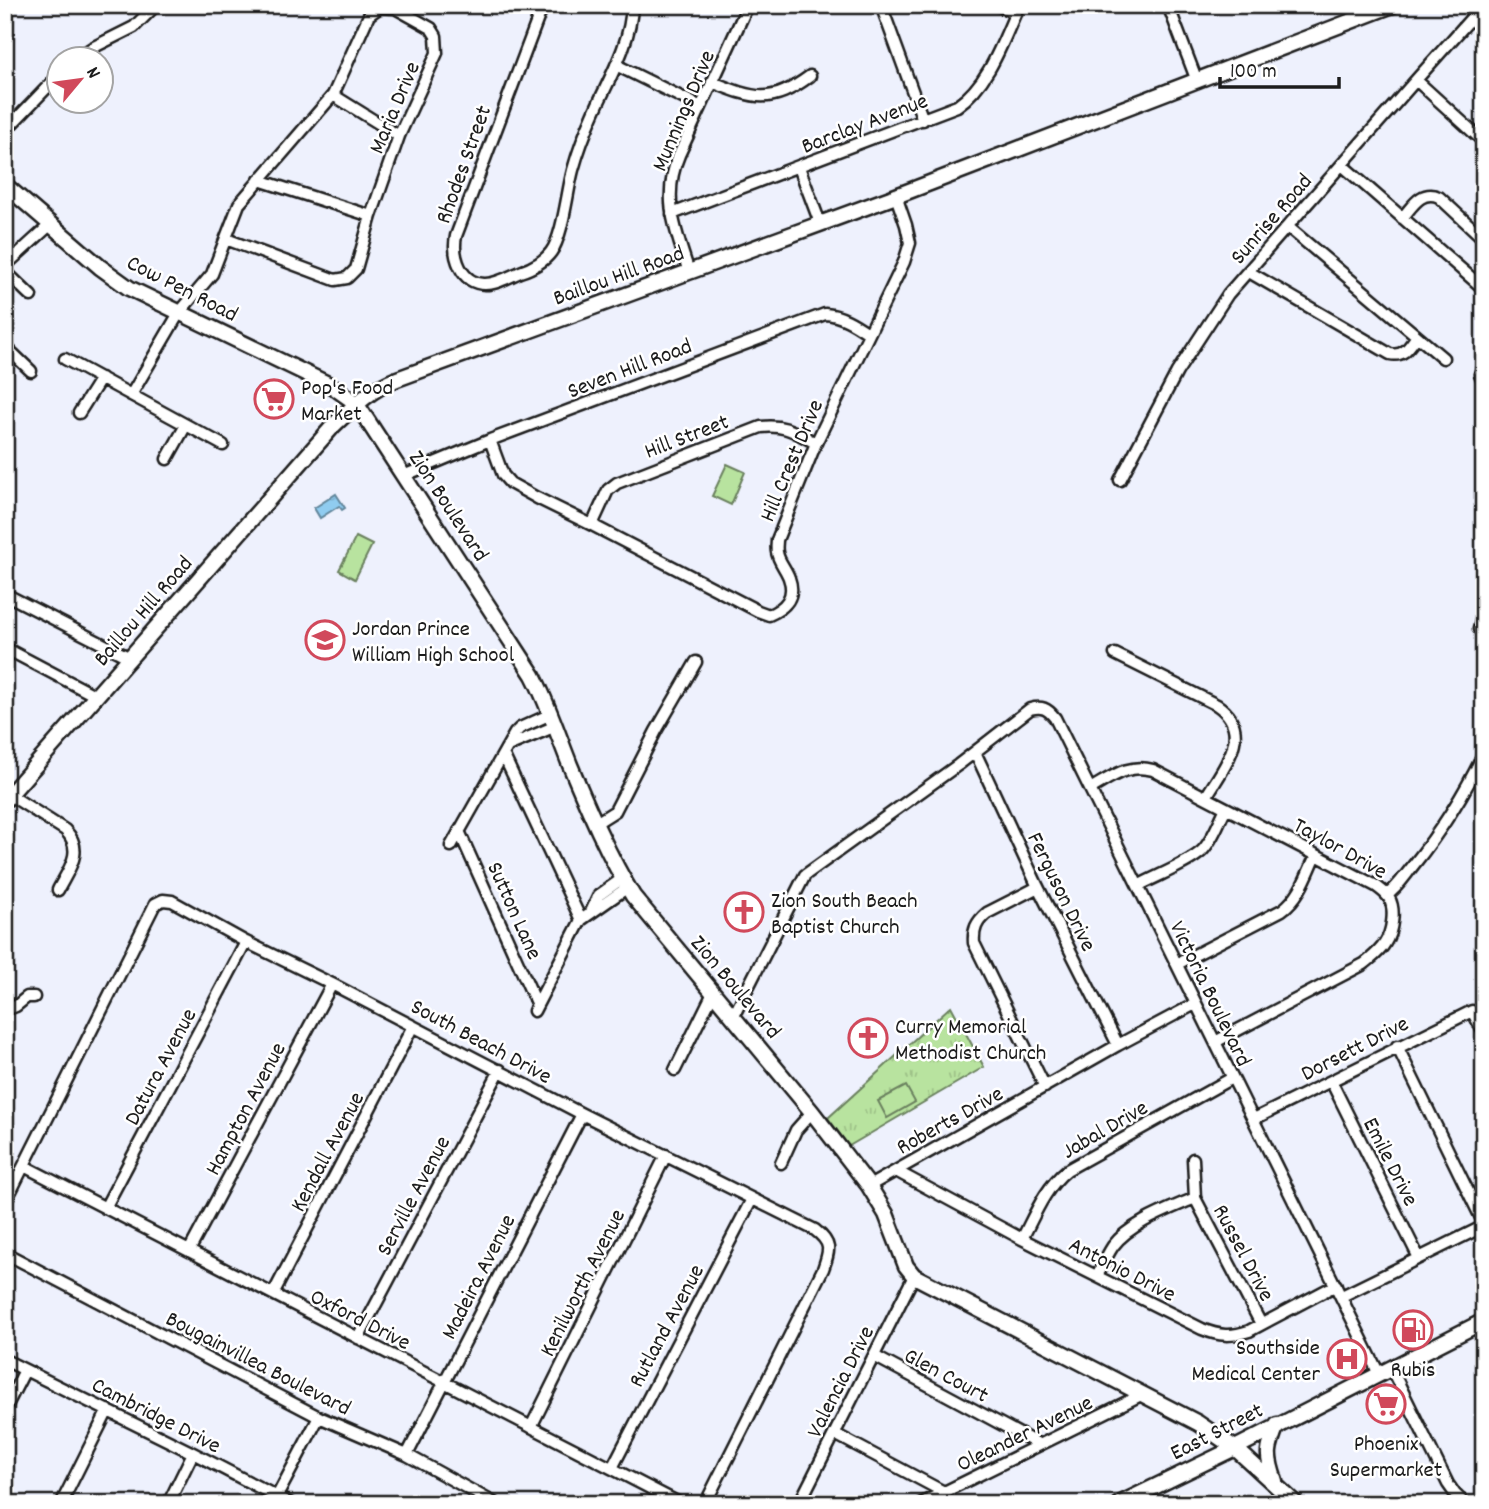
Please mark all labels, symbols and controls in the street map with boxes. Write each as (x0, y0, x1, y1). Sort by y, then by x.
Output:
north arrow (46, 46, 116, 116)
street label: Munnings Drive (645, 46, 726, 177)
scale bar (1220, 46, 1338, 90)
street label: Maria Drive (362, 57, 430, 160)
text: 100 m (1230, 58, 1277, 88)
text: N (78, 63, 106, 84)
street label: Barclay Avenue (797, 86, 933, 165)
street label: Rhodes Street (429, 101, 502, 229)
street label: Sunrise Road (1224, 167, 1322, 273)
street label: Baillou Hill Road (549, 238, 689, 316)
street label: Cow Pen Road (120, 248, 243, 332)
street label: Seven Hill Road (563, 331, 697, 409)
place label: Pop's Food Market (301, 373, 393, 432)
supermarket icon: Pop's Food Market (253, 378, 295, 420)
street label: Hill Crest Drive (753, 395, 834, 528)
street label: Hill Street (640, 407, 734, 469)
street label: Zion Boulevard (399, 445, 495, 569)
street label: Baillou Hill Road (87, 550, 202, 675)
place label: Jordan Prince William High School (352, 614, 515, 673)
school or university icon: Jordan Prince William High School (304, 619, 346, 661)
street label: Taylor Drive (1286, 811, 1392, 889)
street label: Ferguson Drive (1017, 827, 1103, 958)
street label: Sutton Lane (477, 857, 549, 966)
place label: Zion South Beach Baptist Church (771, 886, 918, 945)
church icon: Zion South Beach Baptist Church (723, 891, 765, 933)
street label: Victoria Boulevard (1159, 916, 1258, 1073)
street label: Zion Boulevard (681, 929, 788, 1047)
street label: South Beach Drive (404, 992, 557, 1094)
street label: Datura Avenue (117, 1003, 207, 1132)
street label: Dorsett Drive (1296, 1009, 1415, 1091)
place label: Curry Memorial Methodist Church (895, 1012, 1046, 1071)
church icon: Curry Memorial Methodist Church (847, 1017, 889, 1059)
street label: Hampton Avenue (198, 1037, 296, 1182)
street label: Roberts Drive (891, 1079, 1010, 1165)
street label: Kendall Avenue (284, 1087, 375, 1219)
street label: Jabal Drive (1056, 1093, 1155, 1169)
street label: Emile Drive (1352, 1112, 1425, 1213)
street label: Serville Avenue (370, 1131, 461, 1263)
street label: Russel Drive (1203, 1199, 1281, 1308)
street label: Kenilworth Avenue (533, 1204, 636, 1363)
street label: Madeira Avenue (434, 1209, 526, 1346)
street label: Antonio Drive (1062, 1230, 1181, 1312)
street label: Rutland Avenue (622, 1259, 714, 1394)
street label: Oxford Drive (303, 1282, 415, 1361)
street label: Bougainvillea Boulevard (159, 1304, 356, 1426)
fuel station icon: Rubis (1392, 1309, 1434, 1351)
street label: Valencia Drive (800, 1321, 884, 1444)
place label: Southside Medical Center (1191, 1333, 1320, 1392)
hospital icon: Southside Medical Center (1326, 1338, 1368, 1380)
street label: Glen Court (897, 1341, 994, 1413)
place label: Rubis (1391, 1355, 1435, 1388)
street label: Cambridge Drive (85, 1370, 226, 1464)
supermarket icon: Phoenix Supermarket (1365, 1383, 1407, 1425)
street label: Oleander Avenue (952, 1388, 1099, 1482)
street label: East Street (1165, 1396, 1270, 1471)
place label: Phoenix Supermarket (1330, 1429, 1442, 1488)

